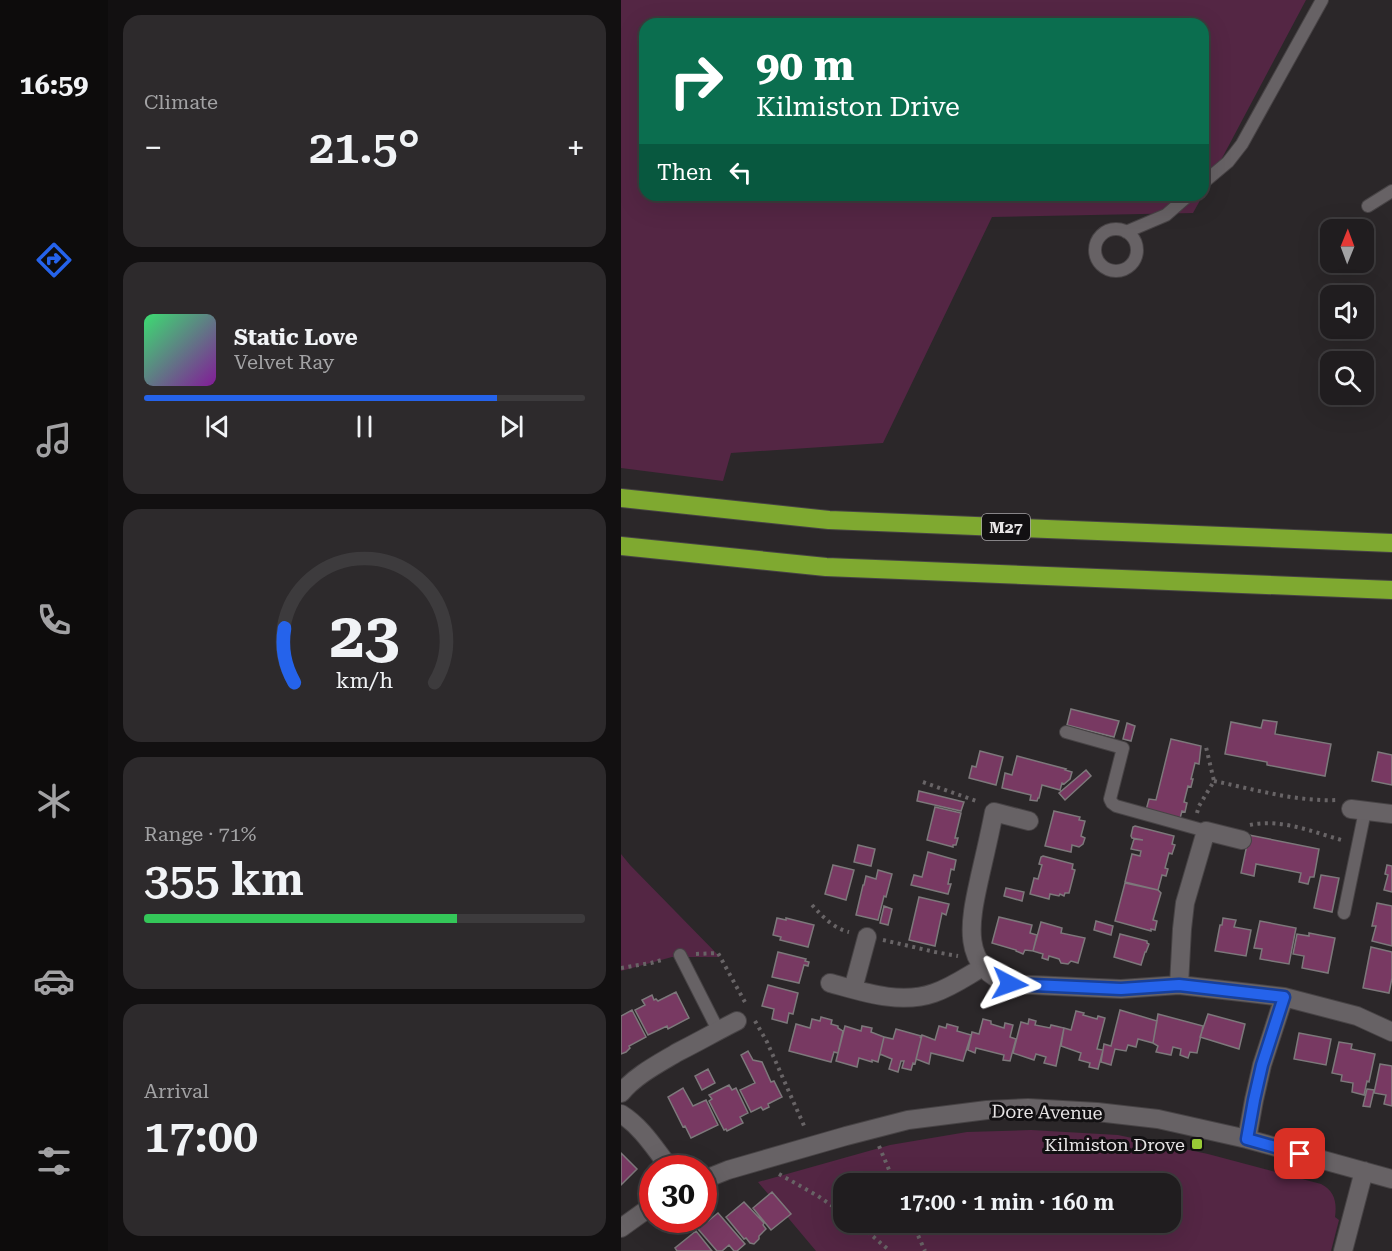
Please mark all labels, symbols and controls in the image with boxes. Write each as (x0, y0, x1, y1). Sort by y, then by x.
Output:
text: 90 m (756, 41, 854, 90)
icon: right (657, 42, 735, 120)
text: 16:59 (20, 69, 88, 101)
text: Climate (144, 90, 218, 114)
text: Kilmiston Drive (756, 91, 960, 123)
text: 21.5° (309, 121, 420, 174)
text: − (144, 128, 162, 167)
text: + (567, 128, 585, 167)
icon: left (724, 156, 757, 189)
text: Then (657, 160, 712, 185)
north arrow (1320, 219, 1374, 273)
map controls (1320, 219, 1374, 405)
icon: directions (33, 239, 75, 281)
button: sound (1320, 285, 1374, 339)
text: Static Love (234, 325, 358, 350)
text: Velvet Ray (234, 350, 334, 374)
button: search (1320, 351, 1374, 405)
icon: previous (201, 410, 234, 443)
icon: pause (348, 410, 381, 443)
icon: next (495, 410, 528, 443)
icon: music (33, 419, 75, 461)
road number: M27 (982, 514, 1030, 540)
icon: phone (33, 599, 75, 641)
text: 23 (330, 599, 399, 672)
text: km/h (336, 668, 393, 693)
icon: climate (33, 780, 75, 822)
text: Range · 71% (144, 822, 256, 846)
text: 355 km (144, 853, 304, 906)
position arrow (978, 952, 1042, 1016)
icon: car (33, 960, 75, 1002)
text: Arrival (144, 1079, 209, 1103)
street label: Dore Avenue (991, 1101, 1103, 1123)
text: 17:00 (144, 1110, 258, 1163)
pin (1274, 1128, 1325, 1179)
place label: Kilmiston Drove (1044, 1134, 1185, 1155)
marker: Kilmiston Drove (1190, 1137, 1204, 1151)
icon: arrive (1283, 1137, 1316, 1170)
icon: filters (33, 1140, 75, 1182)
speed limit sign: 30 (639, 1155, 717, 1233)
text: 17:00 · 1 min · 160 m (900, 1190, 1114, 1215)

